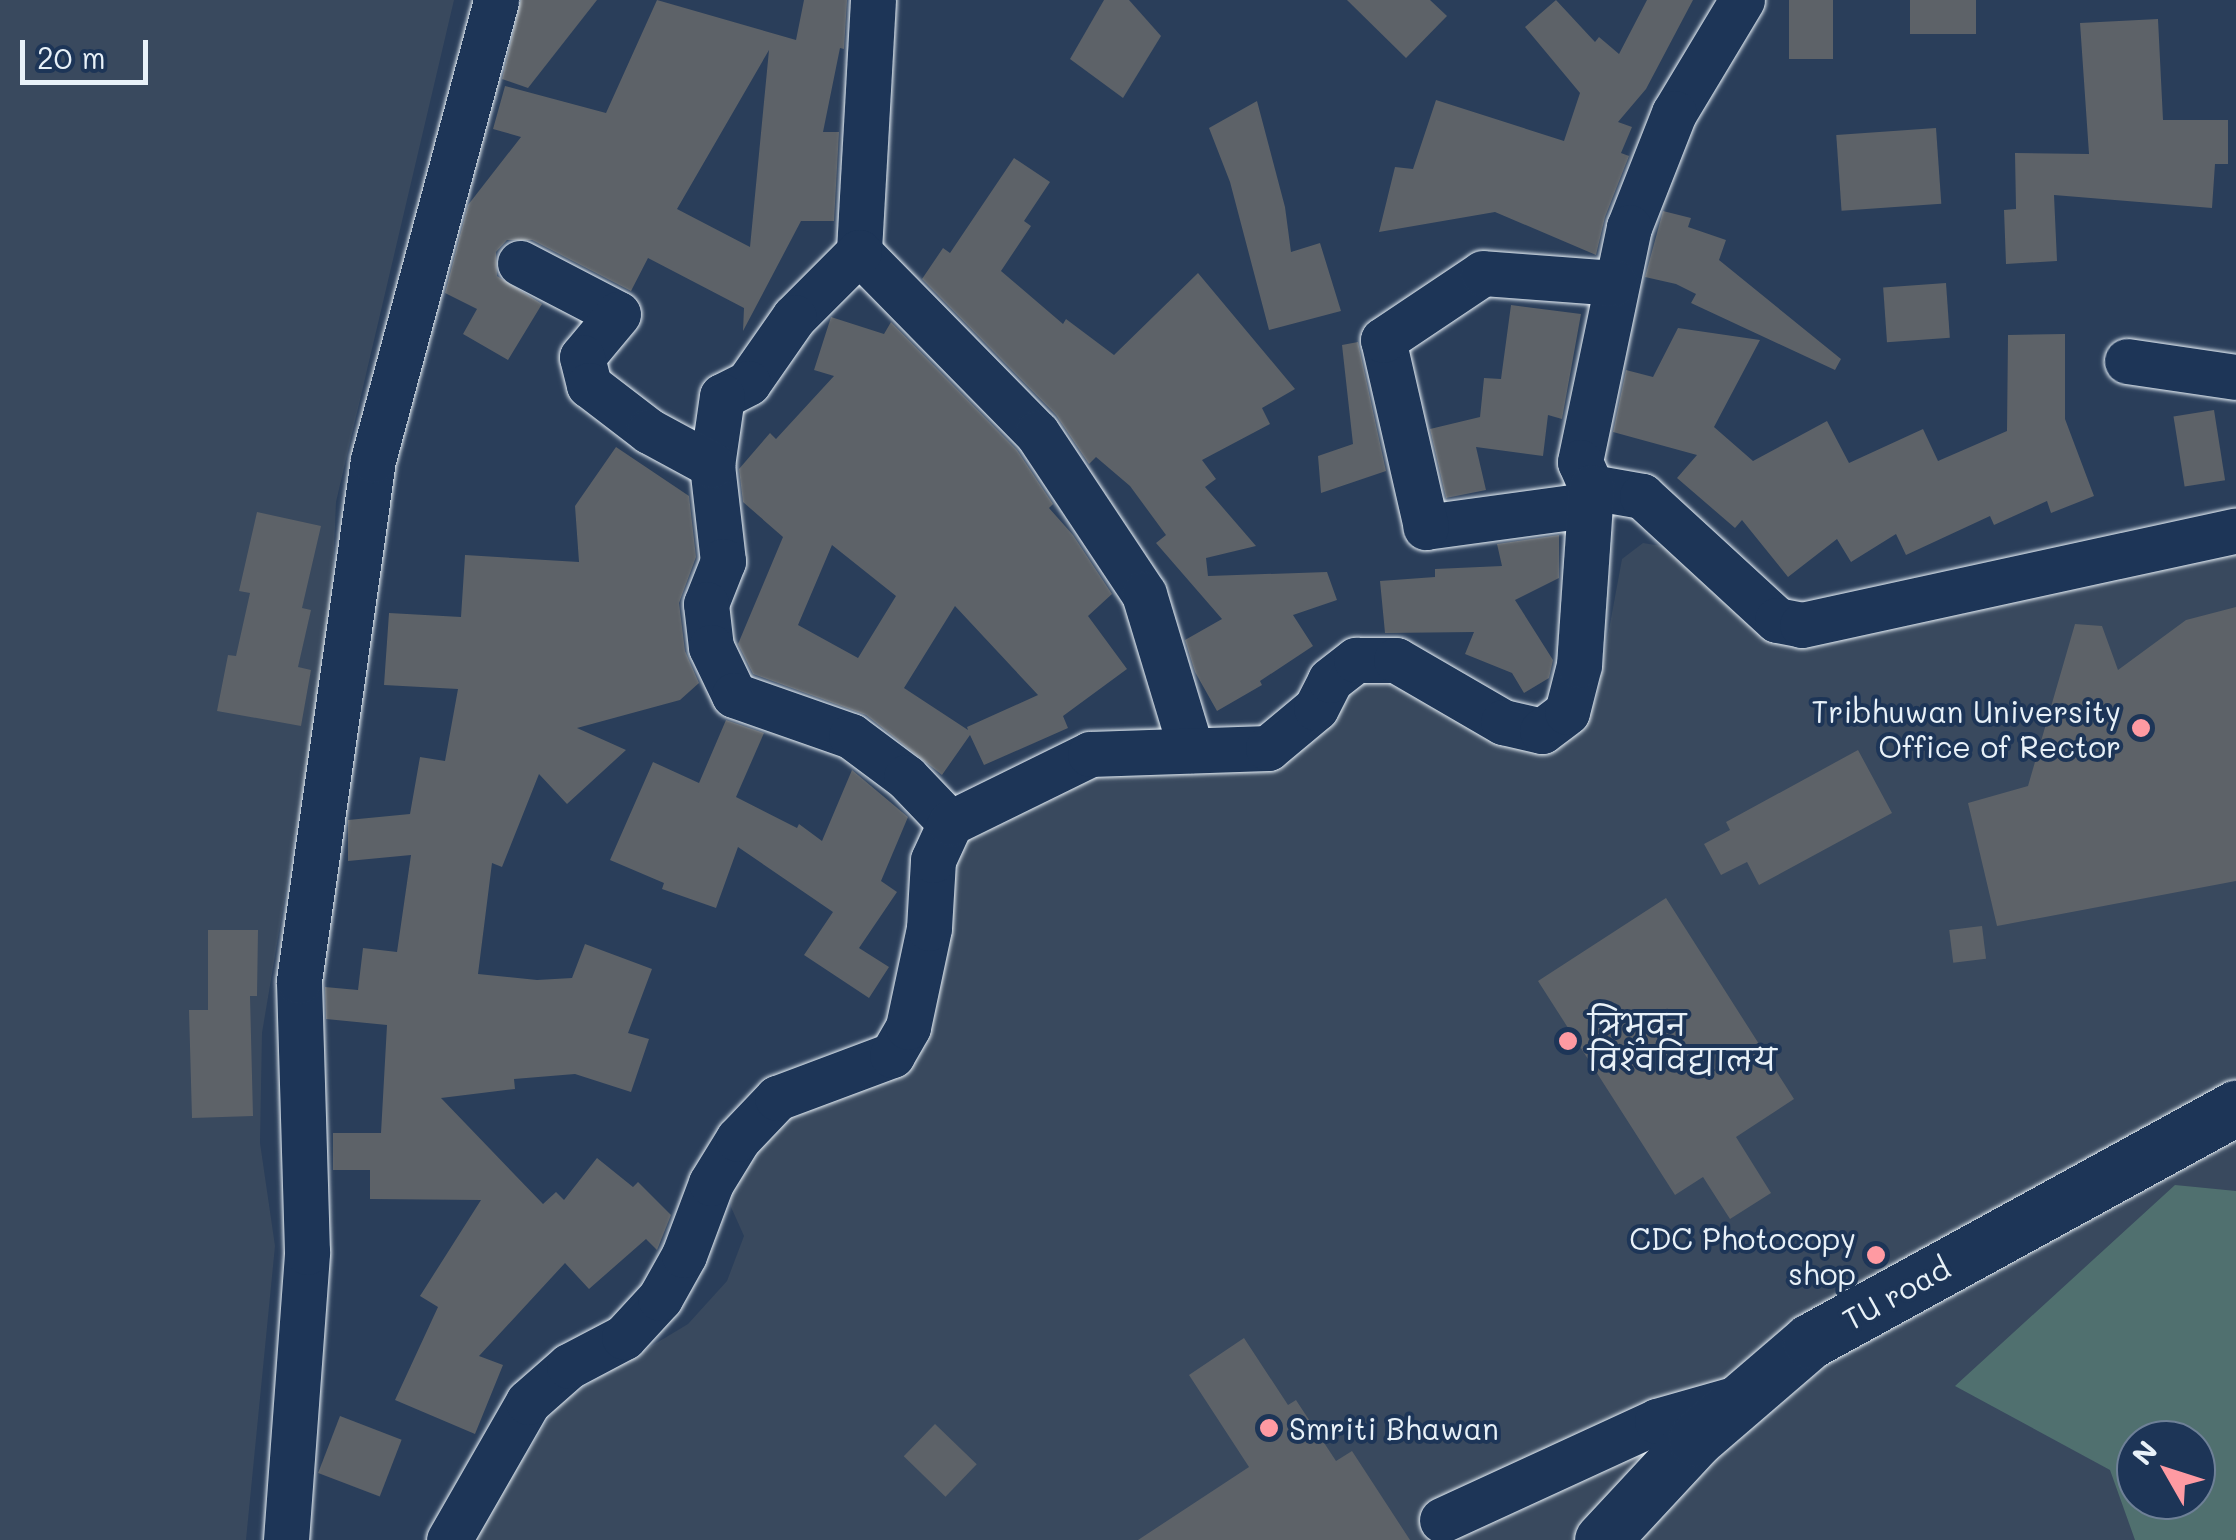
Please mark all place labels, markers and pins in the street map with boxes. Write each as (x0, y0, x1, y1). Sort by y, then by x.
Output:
place label: Tribhuwan University Office of Rector (1811, 693, 2121, 764)
marker: Tribhuwan University Office of Rector (2130, 717, 2152, 739)
place label: त्रिभुवन विश्वविद्यालय (1588, 1006, 1777, 1076)
marker: त्रिभुवन विश्वविद्यालय (1557, 1030, 1579, 1052)
place label: CDC Photocopy shop (1629, 1220, 1856, 1290)
marker: CDC Photocopy shop (1865, 1244, 1887, 1266)
place label: Smriti Bhawan (1289, 1410, 1499, 1446)
marker: Smriti Bhawan (1258, 1417, 1280, 1439)

